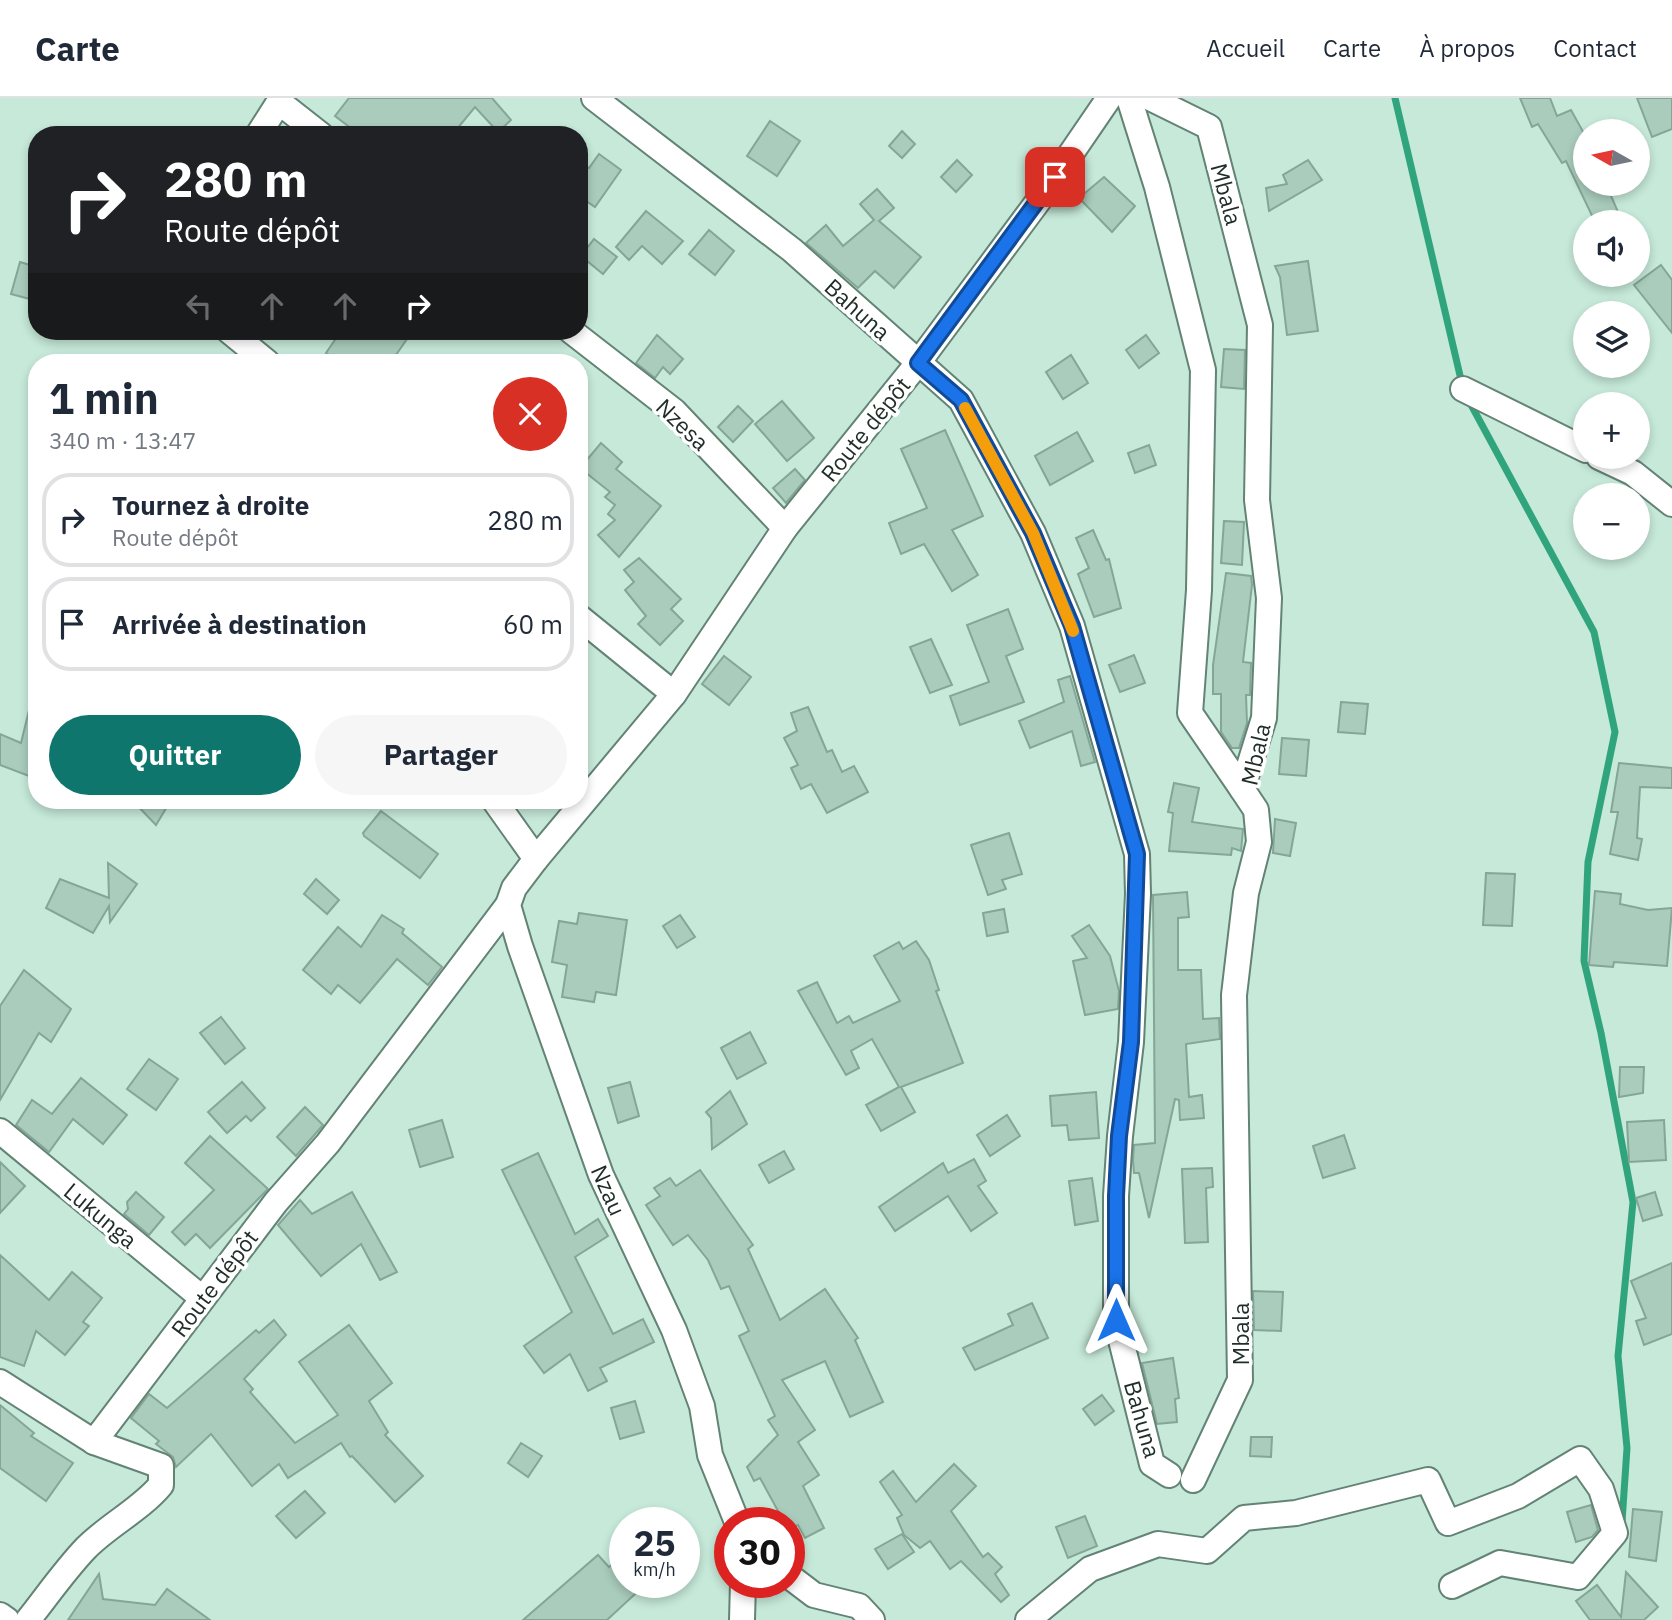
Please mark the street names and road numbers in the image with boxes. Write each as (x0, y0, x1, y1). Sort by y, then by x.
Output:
street label: Mbala (1204, 160, 1250, 228)
street label: Bahuna (819, 271, 897, 347)
street label: Route dépôt (813, 370, 917, 488)
street label: Nzesa (650, 391, 716, 457)
street label: Mbala (1233, 720, 1277, 788)
street label: Nzau (585, 1160, 633, 1220)
street label: Lukunga (58, 1176, 144, 1254)
street label: Route dépôt (164, 1223, 264, 1343)
street label: Mbala (1225, 1303, 1255, 1365)
street label: Bahuna (1118, 1377, 1168, 1461)

